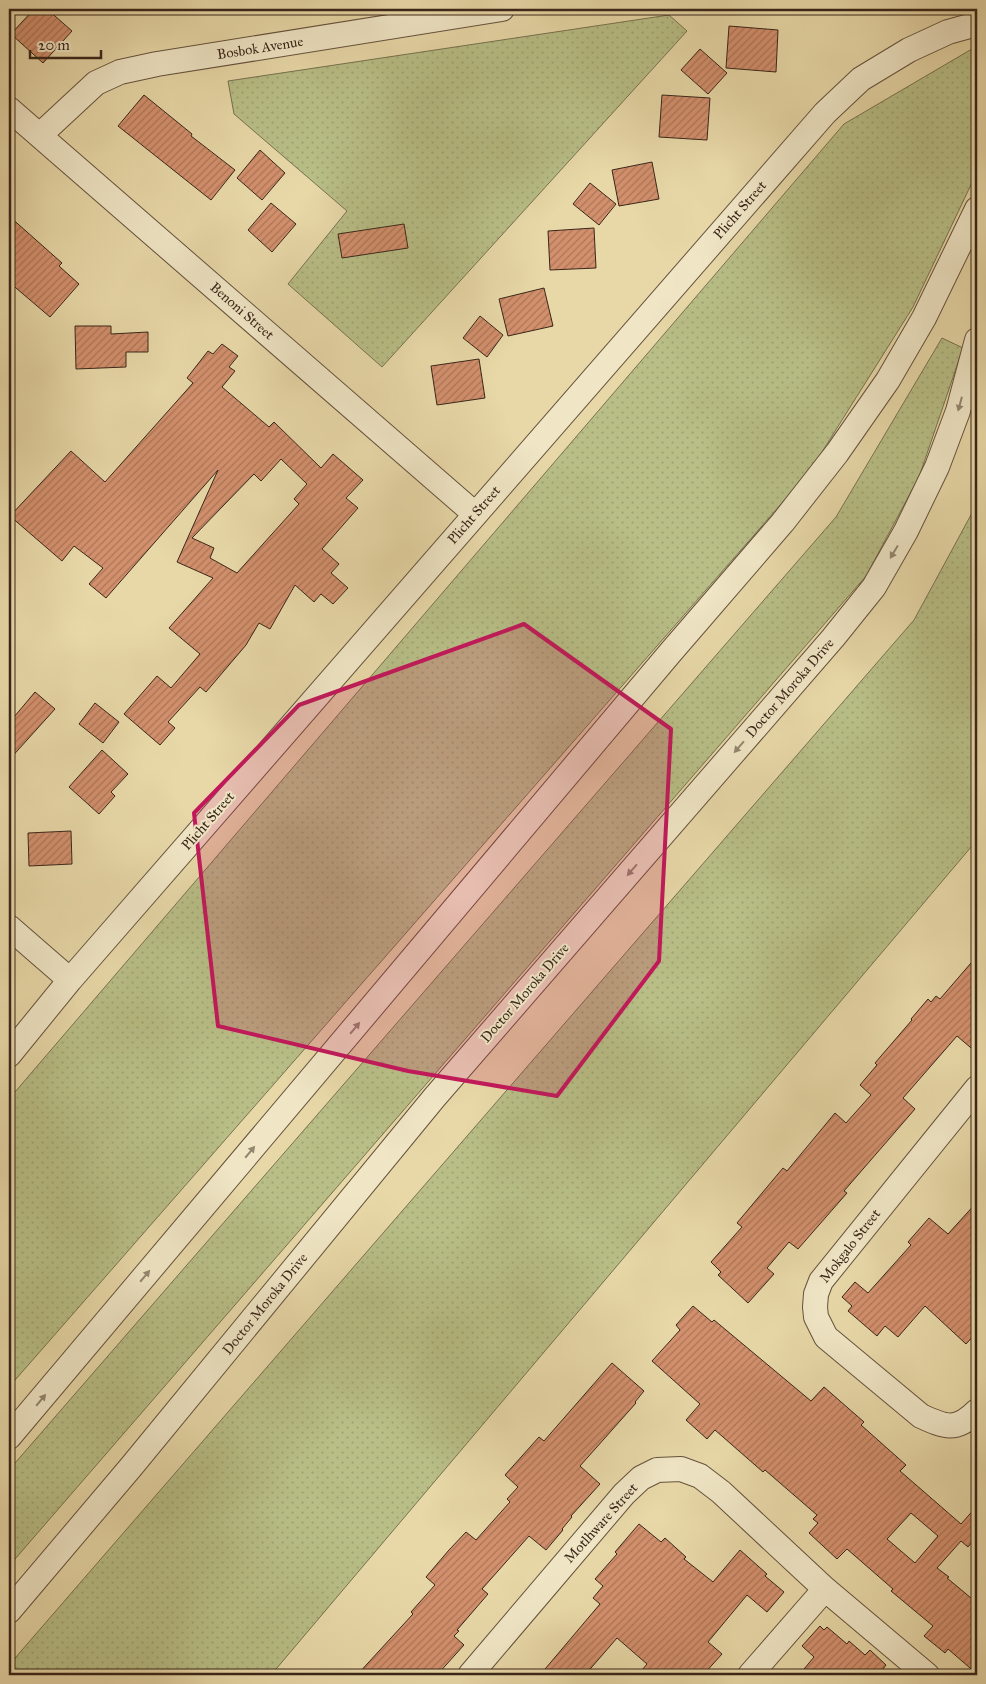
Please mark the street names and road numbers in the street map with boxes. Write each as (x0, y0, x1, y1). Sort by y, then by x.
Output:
street label: Bosbok Avenue (216, 33, 304, 63)
street label: Plicht Street (710, 177, 770, 243)
street label: Benoni Street (207, 279, 277, 343)
street label: Plicht Street (444, 482, 504, 548)
street label: Doctor Moroka Drive (742, 635, 838, 741)
street label: Plicht Street (178, 788, 238, 854)
street label: Doctor Moroka Drive (477, 940, 573, 1046)
street label: Mokgalo Street (816, 1206, 884, 1286)
street label: Doctor Moroka Drive (219, 1250, 311, 1358)
street label: Motlhware Street (561, 1480, 641, 1566)

